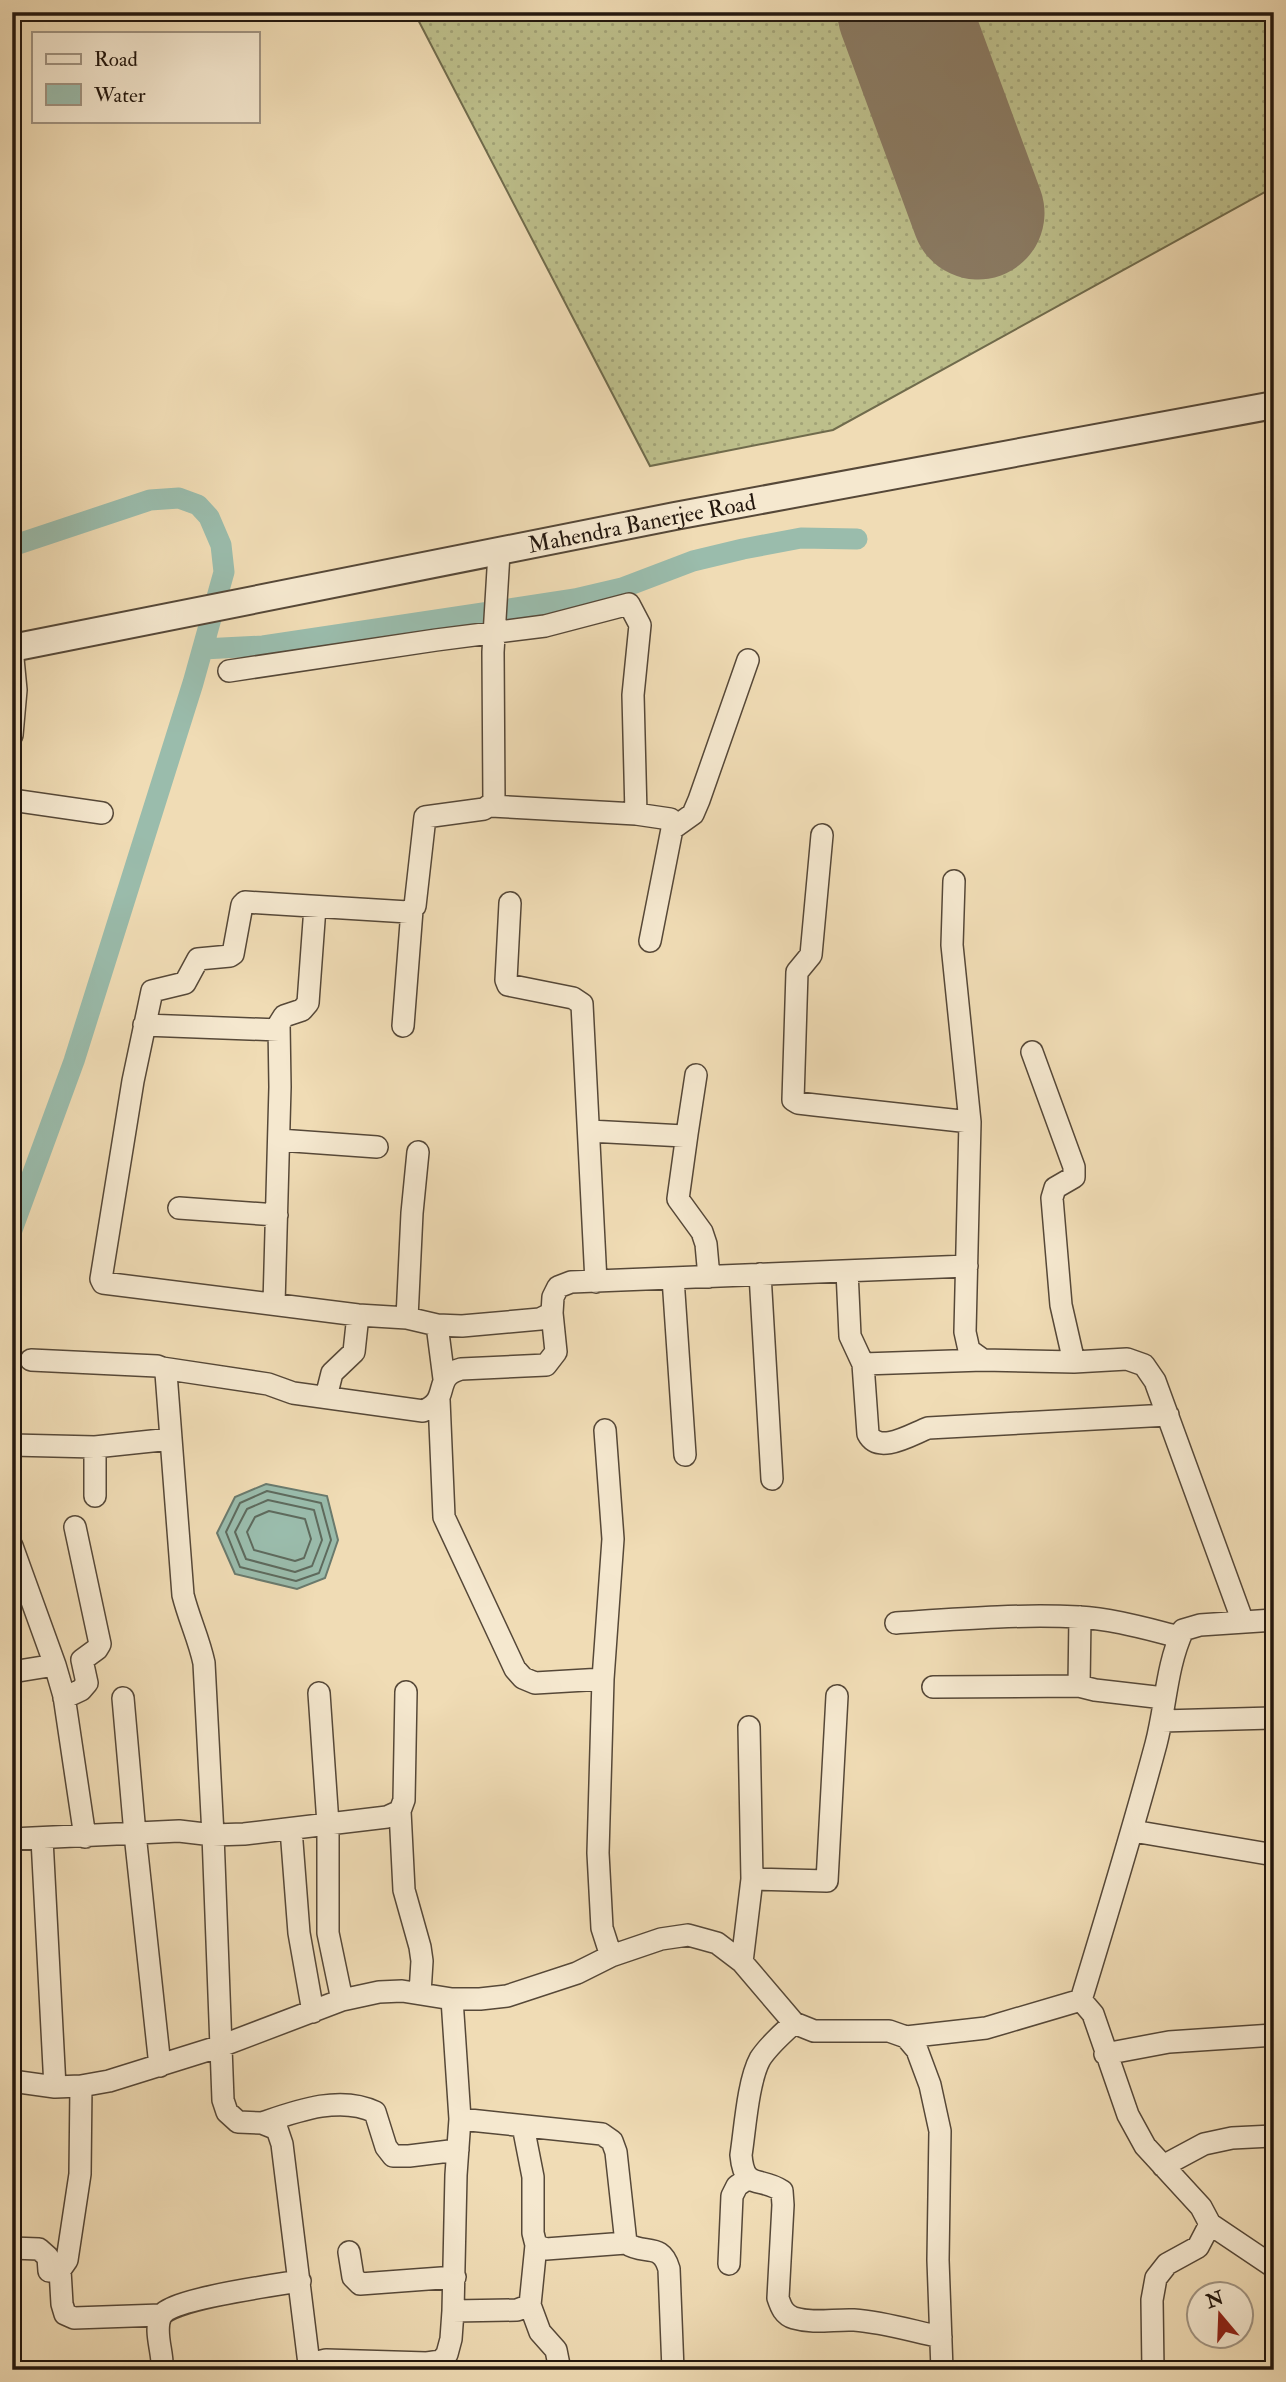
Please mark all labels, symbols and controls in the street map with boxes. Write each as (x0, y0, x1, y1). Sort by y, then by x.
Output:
legend (32, 32, 259, 122)
text: Road (94, 46, 139, 73)
text: Water (93, 82, 146, 109)
street label: Mahendra Banerjee Road (525, 487, 758, 560)
north arrow (1184, 2280, 1254, 2350)
text: N (1202, 2285, 1228, 2314)

